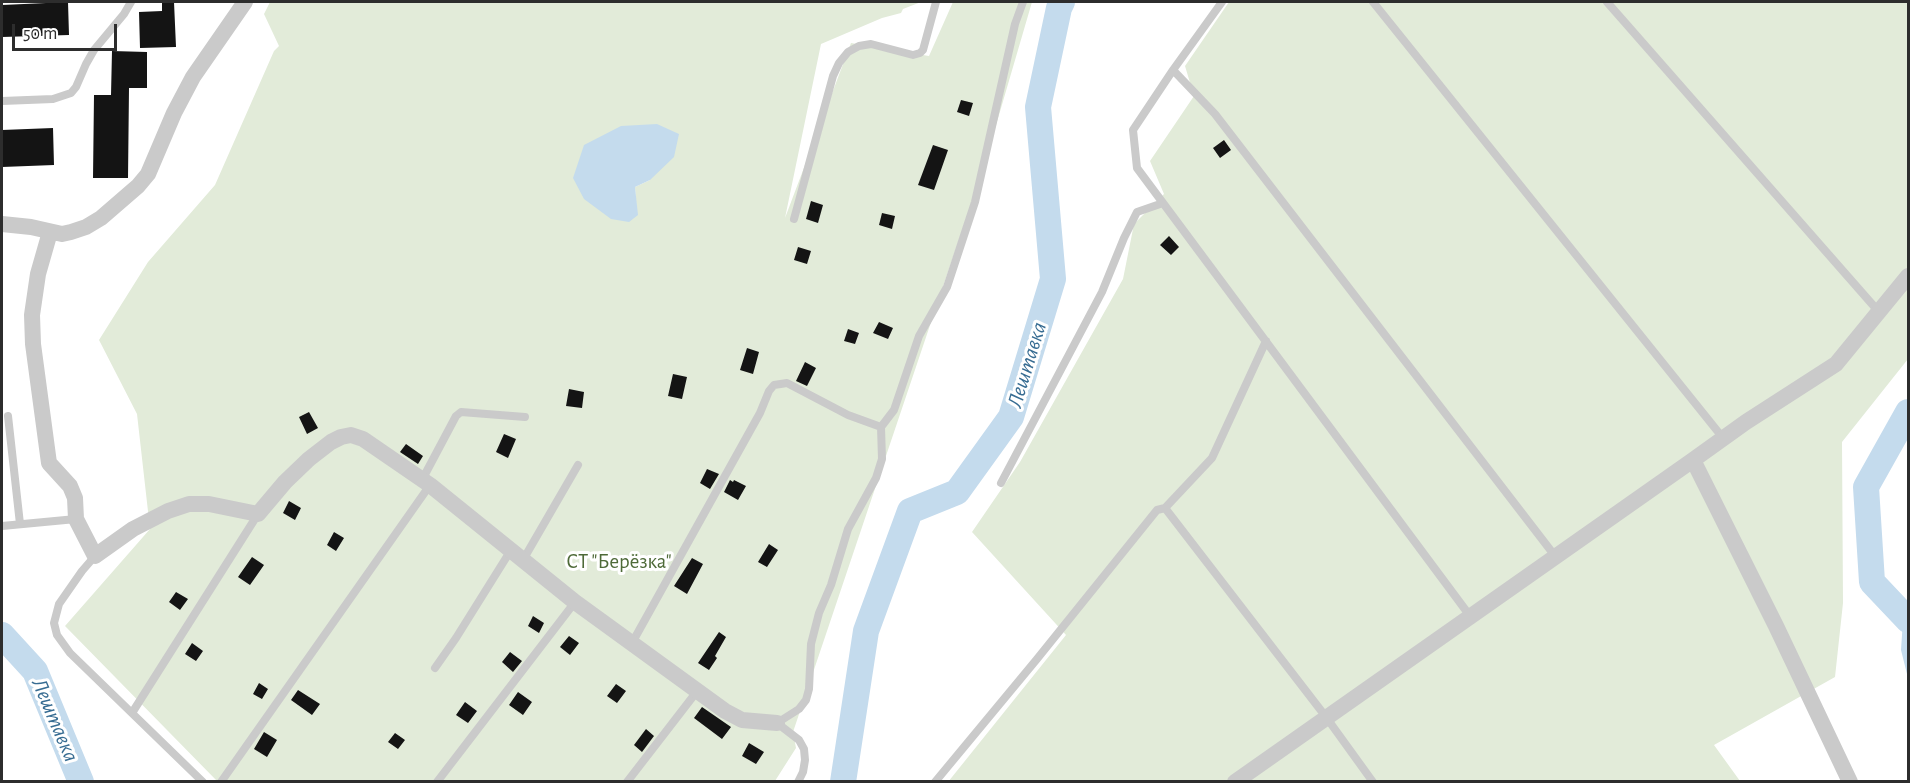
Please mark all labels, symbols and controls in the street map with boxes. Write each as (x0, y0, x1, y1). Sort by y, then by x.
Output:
scale bar (15, 12, 120, 50)
text: 50 m (23, 25, 57, 43)
water label: Лештавка (1001, 319, 1053, 411)
park label: СТ "Берёзка" (566, 549, 672, 575)
water label: Лештавка (26, 674, 84, 766)

